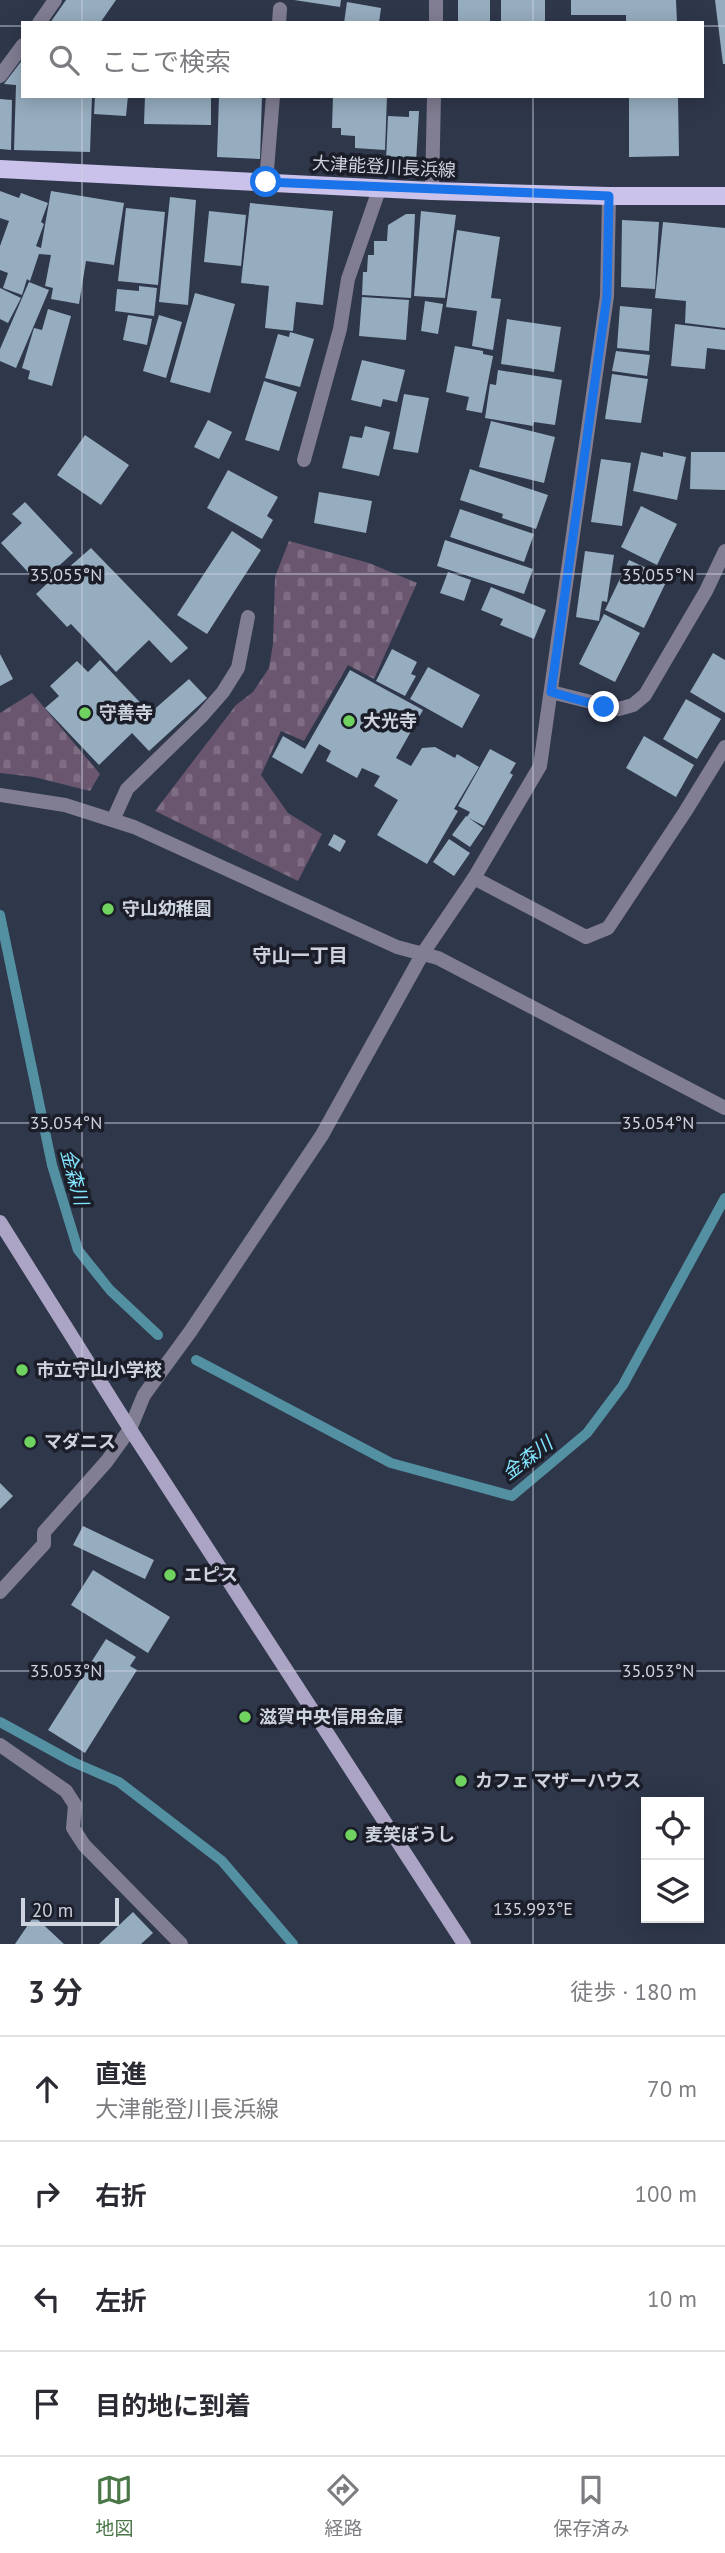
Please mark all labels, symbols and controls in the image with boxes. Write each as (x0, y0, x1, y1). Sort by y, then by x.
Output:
search box (21, 21, 704, 98)
icon: search (45, 41, 83, 79)
text: ここで検索 (101, 45, 231, 78)
street label: 大津能登川長浜線 (312, 151, 457, 182)
route start (250, 166, 281, 197)
text: 35.055°N (30, 563, 102, 586)
text: 35.055°N (622, 563, 694, 586)
route end (588, 691, 619, 722)
place label: 守善寺 (99, 701, 153, 724)
marker: 守善寺 (77, 705, 93, 721)
place label: 大光寺 (363, 709, 417, 732)
marker: 大光寺 (341, 713, 357, 729)
place label: 守山幼稚園 (122, 897, 212, 920)
marker: 守山幼稚園 (100, 901, 116, 917)
district label: 守山一丁目 (252, 943, 348, 967)
text: 35.054°N (30, 1111, 102, 1134)
text: 35.054°N (622, 1111, 694, 1134)
water label: 金森川 (56, 1146, 94, 1210)
place label: 市立守山小学校 (36, 1358, 162, 1381)
marker: 市立守山小学校 (14, 1362, 30, 1378)
place label: マダニス (44, 1430, 116, 1453)
water label: 金森川 (497, 1430, 559, 1485)
marker: マダニス (22, 1434, 38, 1450)
place label: エピス (184, 1563, 238, 1586)
marker: エピス (162, 1567, 178, 1583)
text: 35.053°N (30, 1659, 102, 1682)
text: 35.053°N (622, 1659, 694, 1682)
place label: 滋賀中央信用金庫 (259, 1705, 403, 1728)
marker: 滋賀中央信用金庫 (237, 1709, 253, 1725)
place label: カフェ マザーハウス (475, 1769, 641, 1792)
marker: カフェ マザーハウス (453, 1773, 469, 1789)
map controls (641, 1797, 704, 1923)
button: locate (641, 1797, 704, 1860)
place label: 麦笑ぼうし (365, 1823, 455, 1846)
marker: 麦笑ぼうし (343, 1827, 359, 1843)
button: layers (641, 1860, 704, 1923)
scale bar (21, 1895, 119, 1927)
text: 135.993°E (493, 1897, 573, 1920)
text: 20 m (32, 1898, 73, 1922)
text: 3 分 (28, 1972, 83, 2011)
text: 徒歩 · 180 m (570, 1977, 697, 2006)
text: 直進 (95, 2057, 147, 2090)
icon: ahead (28, 2070, 66, 2108)
text: 70 m (647, 2074, 697, 2103)
text: 大津能登川長浜線 (95, 2094, 279, 2123)
icon: right (28, 2175, 66, 2213)
text: 右折 (95, 2179, 147, 2212)
text: 100 m (635, 2179, 697, 2208)
icon: left (28, 2280, 66, 2318)
text: 左折 (95, 2284, 147, 2317)
text: 10 m (647, 2284, 697, 2313)
icon: arrive (28, 2385, 66, 2423)
text: 目的地に到着 (95, 2389, 251, 2422)
tab: 地図 (95, 2471, 134, 2540)
tab: 経路 (324, 2471, 363, 2540)
tab: 保存済み (553, 2471, 630, 2540)

